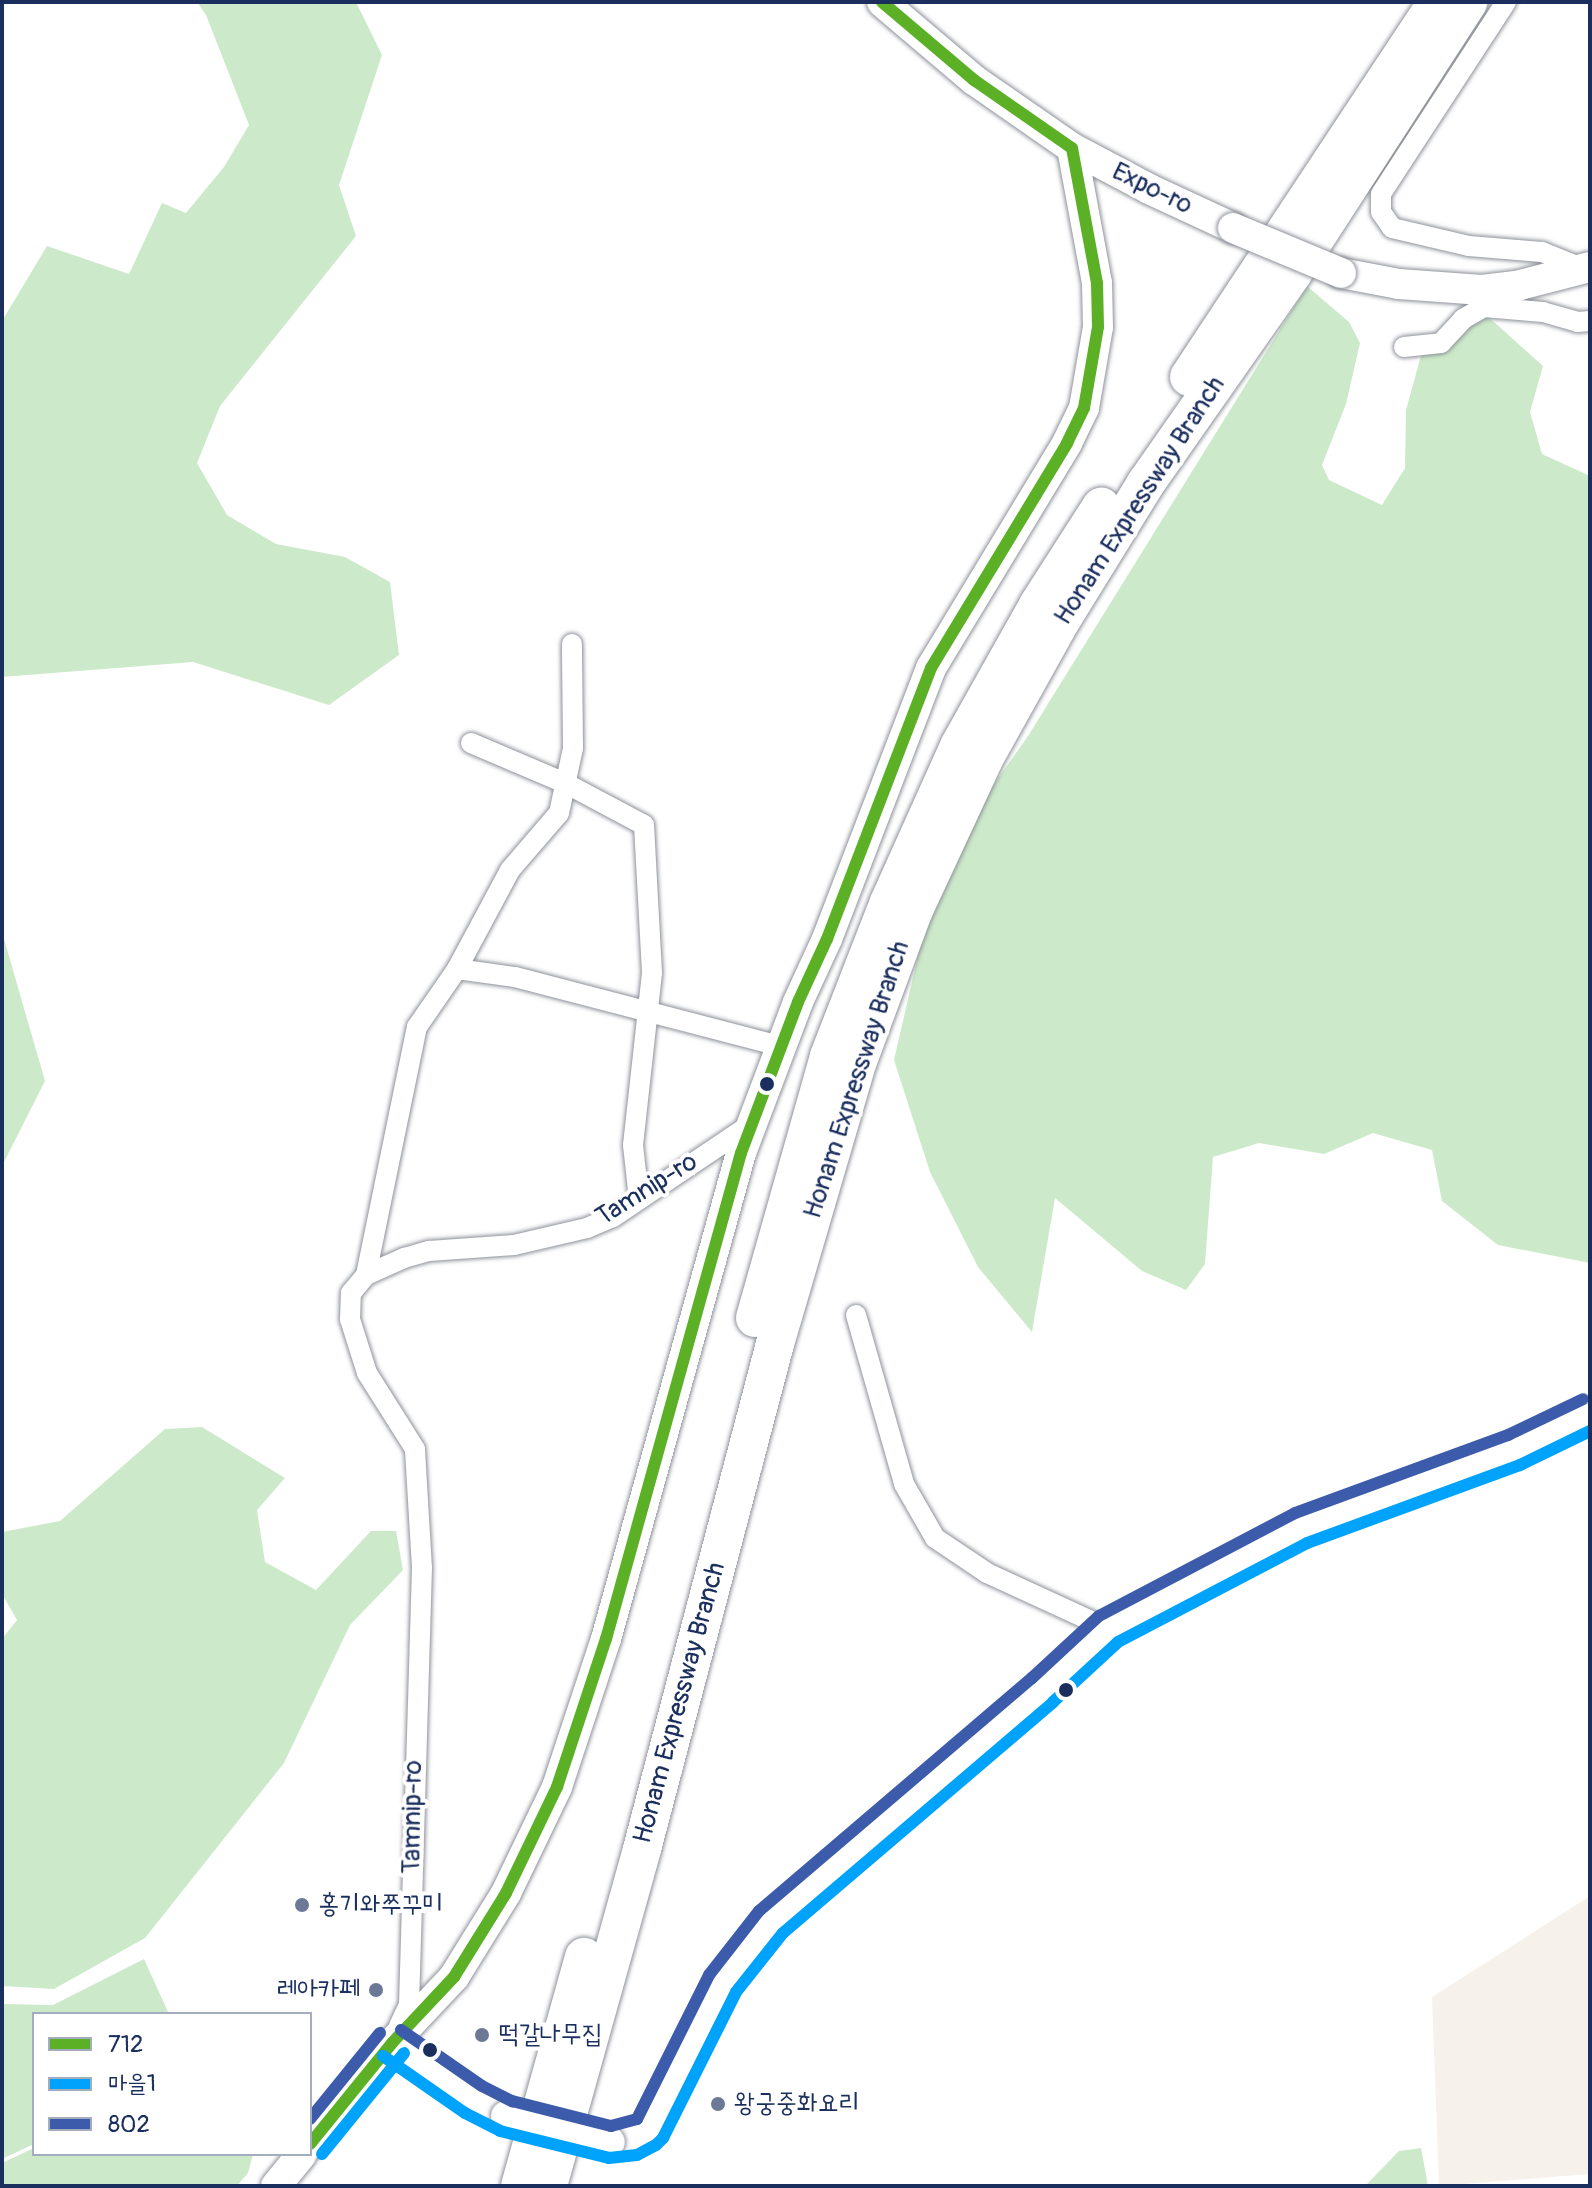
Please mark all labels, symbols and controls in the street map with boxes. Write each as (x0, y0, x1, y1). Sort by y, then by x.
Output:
street label: Expo-ro (1107, 156, 1197, 222)
street label: Honam Expressway Branch (1048, 371, 1232, 631)
street label: Honam Expressway Branch (797, 937, 917, 1223)
unlabelled marker (759, 1076, 775, 1092)
street label: Tamnip-ro (591, 1147, 703, 1233)
street label: Honam Expressway Branch (627, 1559, 733, 1847)
unlabelled marker (1058, 1682, 1074, 1698)
street label: Tamnip-ro (396, 1760, 430, 1874)
place label: 홍기와쭈꾸미 (318, 1889, 444, 1921)
marker: 홍기와쭈꾸미 (293, 1896, 311, 1914)
place label: 레아카페 (276, 1974, 360, 2006)
marker: 레아카페 (367, 1981, 385, 1999)
legend (32, 2012, 312, 2156)
place label: 떡갈나무집 (498, 2019, 603, 2051)
marker: 떡갈나무집 (473, 2026, 491, 2044)
text: 712 (108, 2030, 144, 2059)
unlabelled marker (422, 2042, 438, 2058)
text: 마을1 (108, 2069, 156, 2098)
place label: 왕궁중화요리 (734, 2088, 860, 2120)
marker: 왕궁중화요리 (709, 2095, 727, 2113)
text: 802 (108, 2110, 150, 2139)

